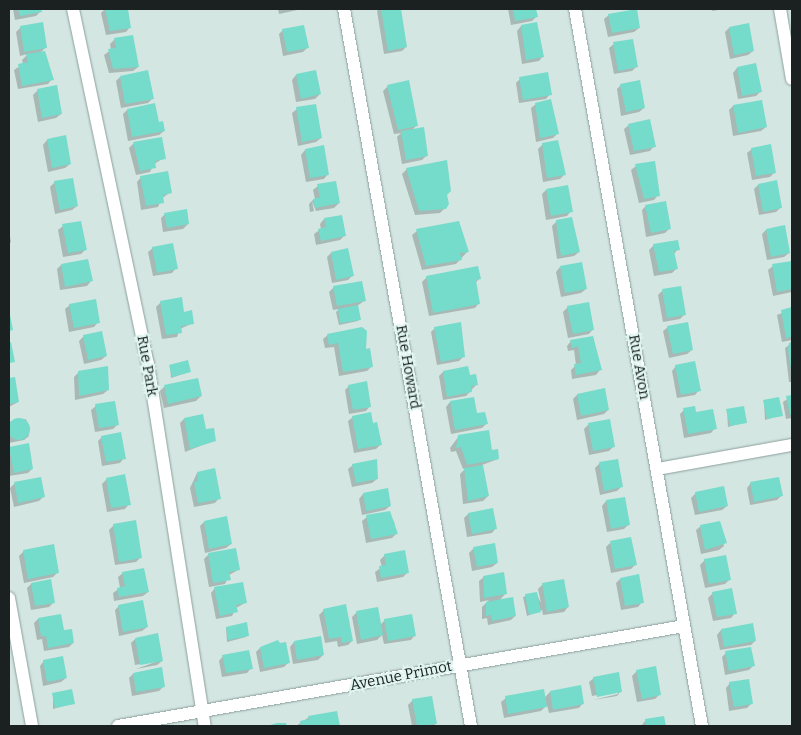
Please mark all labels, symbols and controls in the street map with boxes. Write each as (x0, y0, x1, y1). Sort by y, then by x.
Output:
street label: Rue Howard (392, 323, 424, 411)
street label: Rue Avon (624, 333, 654, 401)
street label: Rue Park (133, 334, 161, 398)
street label: Avenue Primot (348, 657, 454, 695)

